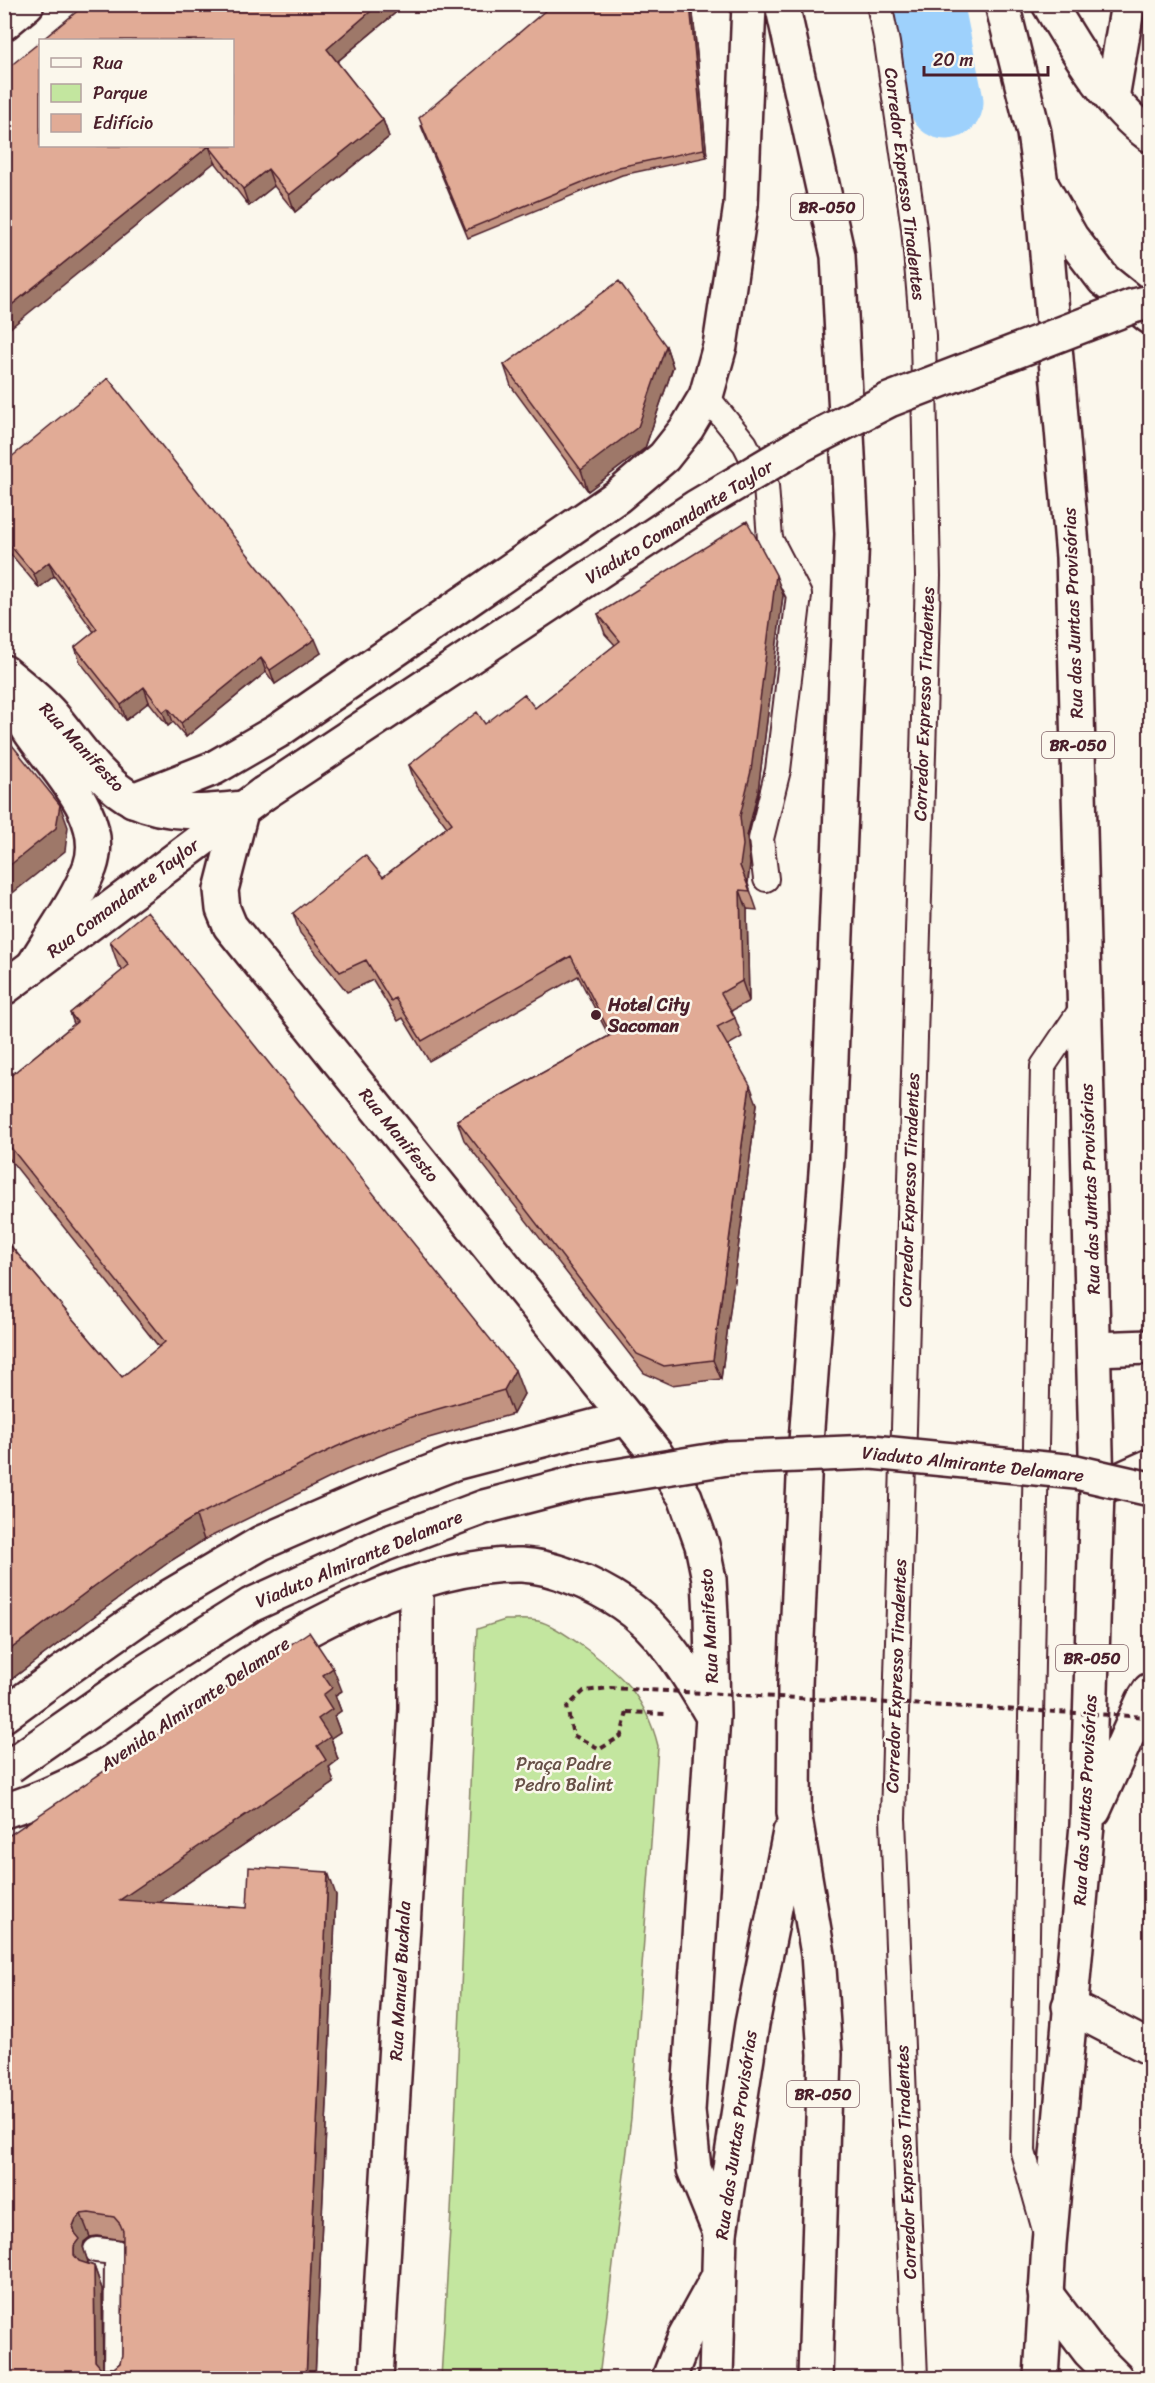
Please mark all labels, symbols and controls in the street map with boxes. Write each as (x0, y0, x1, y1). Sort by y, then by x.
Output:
legend (39, 39, 234, 147)
scale bar (924, 39, 1048, 77)
text: 20 m (933, 44, 973, 76)
text: Rua (93, 47, 124, 79)
street label: Corredor Expresso Tiradentes (875, 66, 935, 303)
text: Parque (93, 77, 148, 109)
text: Edifício (93, 107, 153, 139)
road number: BR-050 (791, 194, 863, 220)
street label: Viaduto Comandante Taylor (579, 450, 781, 593)
street label: Rua das Juntas Provisórias (1053, 506, 1093, 719)
street label: Corredor Expresso Tiradentes (904, 586, 944, 822)
street label: Rua Manifesto (31, 694, 133, 800)
road number: BR-050 (1042, 732, 1114, 758)
street label: Rua Comandante Taylor (40, 829, 208, 966)
place label: Hotel City Sacoman (607, 989, 690, 1042)
marker: Hotel City Sacoman (589, 1008, 603, 1022)
street label: Corredor Expresso Tiradentes (889, 1072, 929, 1308)
street label: Rua Manifesto (351, 1080, 448, 1190)
street label: Rua das Juntas Provisórias (1070, 1082, 1110, 1295)
street label: Viaduto Almirante Delamare (860, 1436, 1086, 1492)
street label: Viaduto Almirante Delamare (250, 1501, 468, 1617)
street label: Corredor Expresso Tiradentes (876, 1558, 916, 1794)
street label: Rua Manifesto (690, 1568, 728, 1684)
street label: Avenida Almirante Delamare (92, 1628, 297, 1780)
road number: BR-050 (1056, 1645, 1128, 1671)
street label: Rua das Juntas Provisórias (1063, 1693, 1107, 1906)
park label: Praça Padre Pedro Balint (514, 1748, 614, 1801)
street label: Rua Manuel Buchala (380, 1899, 420, 2062)
street label: Rua das Juntas Provisórias (705, 2028, 767, 2242)
street label: Corredor Expresso Tiradentes (886, 2044, 926, 2280)
road number: BR-050 (787, 2081, 859, 2107)

